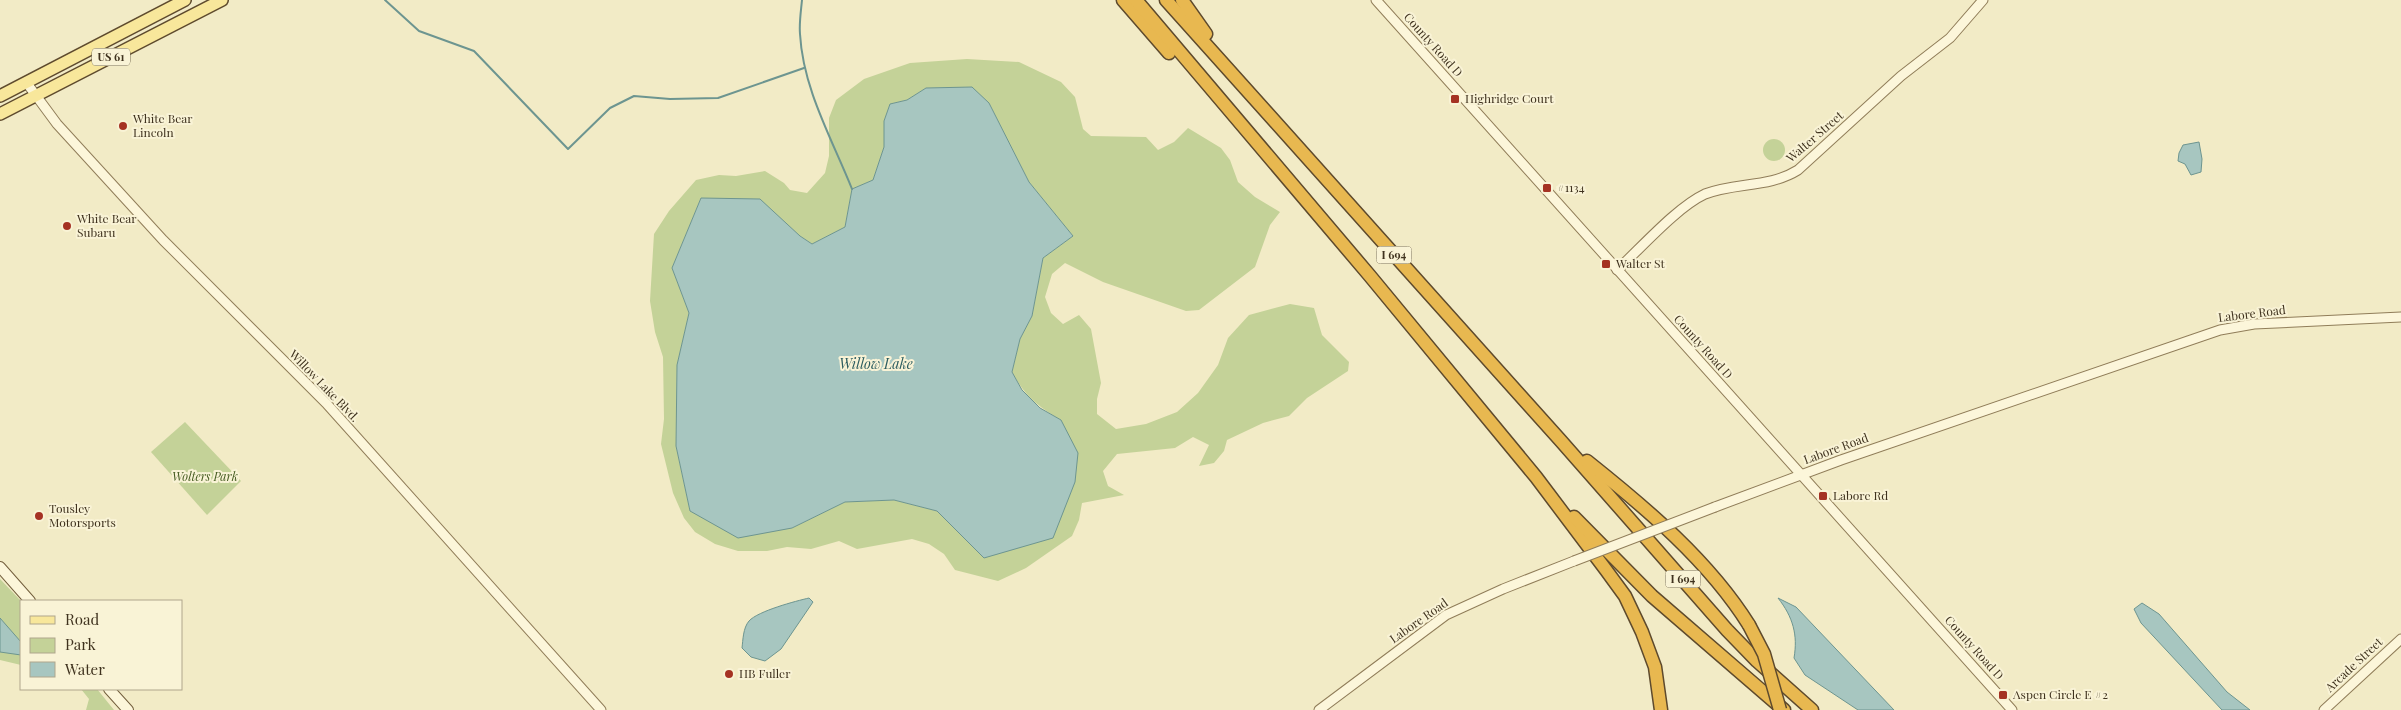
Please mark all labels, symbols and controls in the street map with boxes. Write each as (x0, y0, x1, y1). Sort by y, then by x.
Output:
street label: County Road D (1401, 9, 1467, 80)
road number: US 61 (92, 48, 130, 66)
place label: Highridge Court (1465, 90, 1554, 106)
marker: Highridge Court (1449, 93, 1461, 105)
street label: Walter Street (1782, 107, 1847, 166)
place label: White Bear Lincoln (132, 110, 193, 140)
marker: White Bear Lincoln (117, 120, 129, 132)
place label: #1134 (1557, 179, 1585, 195)
marker: #1134 (1541, 182, 1553, 194)
place label: White Bear Subaru (76, 210, 137, 240)
marker: White Bear Subaru (61, 220, 73, 232)
road number: I 694 (1376, 246, 1412, 264)
place label: Walter St (1615, 255, 1666, 271)
marker: Walter St (1600, 258, 1612, 270)
street label: Labore Road (2217, 301, 2287, 325)
street label: County Road D (1671, 311, 1737, 382)
street label: Willow Lake Blvd. (286, 345, 363, 425)
water label: Willow Lake (839, 354, 913, 373)
street label: Labore Road (1801, 429, 1870, 467)
park label: Wolters Park (172, 468, 238, 484)
place label: Labore Rd (1833, 487, 1888, 503)
marker: Labore Rd (1817, 490, 1829, 502)
place label: Tousley Motorsports (49, 500, 116, 530)
marker: Tousley Motorsports (33, 510, 45, 522)
road number: I 694 (1666, 570, 1700, 588)
street label: Labore Road (1386, 594, 1451, 646)
legend (20, 600, 182, 690)
text: Road (65, 609, 99, 629)
street label: County Road D (1942, 612, 2008, 683)
street label: Arcade Street (2321, 633, 2386, 696)
text: Park (65, 634, 97, 654)
text: Water (64, 659, 105, 679)
place label: HB Fuller (739, 665, 791, 681)
marker: HB Fuller (723, 668, 735, 680)
place label: Aspen Circle E #2 (2012, 686, 2108, 702)
marker: Aspen Circle E #2 (1997, 689, 2009, 701)

